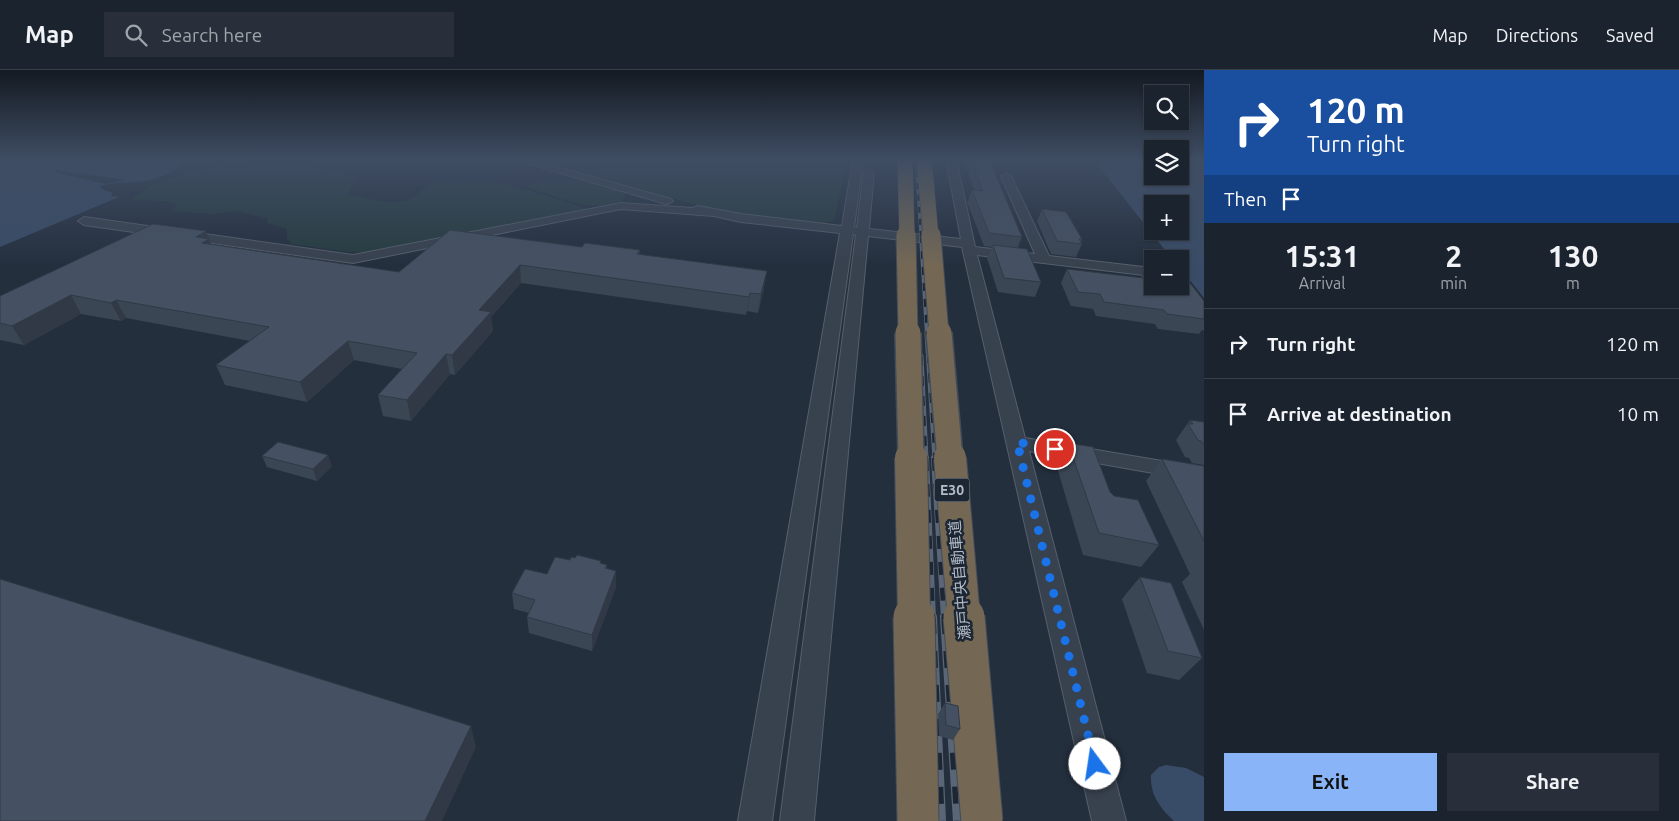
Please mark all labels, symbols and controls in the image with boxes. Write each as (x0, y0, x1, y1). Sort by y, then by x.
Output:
search box (104, 12, 454, 57)
text: Map (25, 21, 74, 48)
icon: search (122, 21, 150, 49)
text: Search here (162, 24, 262, 46)
text: Map (1432, 25, 1468, 45)
text: Directions (1496, 25, 1578, 45)
text: Saved (1606, 25, 1654, 45)
map controls (1144, 85, 1189, 295)
button: search (1144, 85, 1189, 130)
icon: right (1224, 90, 1289, 155)
text: 120 m (1307, 90, 1405, 130)
text: Turn right (1307, 131, 1405, 156)
button: layers (1144, 140, 1189, 185)
icon: arrive (1277, 185, 1305, 213)
text: Then (1224, 188, 1267, 210)
button: + (1144, 195, 1189, 240)
text: 15:31 (1285, 239, 1360, 273)
text: 2 (1445, 239, 1462, 273)
text: 130 (1548, 239, 1598, 273)
button: − (1144, 250, 1189, 295)
text: Arrival (1299, 274, 1345, 292)
text: min (1440, 274, 1467, 292)
text: m (1566, 274, 1580, 292)
icon: right (1224, 330, 1252, 358)
text: Turn right (1267, 333, 1355, 355)
text: 120 m (1606, 333, 1659, 355)
icon: arrive (1224, 400, 1252, 428)
text: Arrive at destination (1267, 403, 1452, 425)
text: 10 m (1617, 403, 1659, 425)
pin (1034, 428, 1076, 470)
icon: arrive (1041, 435, 1069, 463)
road number: E30 (934, 478, 970, 502)
street label: 瀬戸中央自動車道 (946, 520, 973, 641)
position arrow (1068, 737, 1120, 789)
button: Exit (1224, 753, 1437, 811)
button: Share (1447, 753, 1659, 811)

